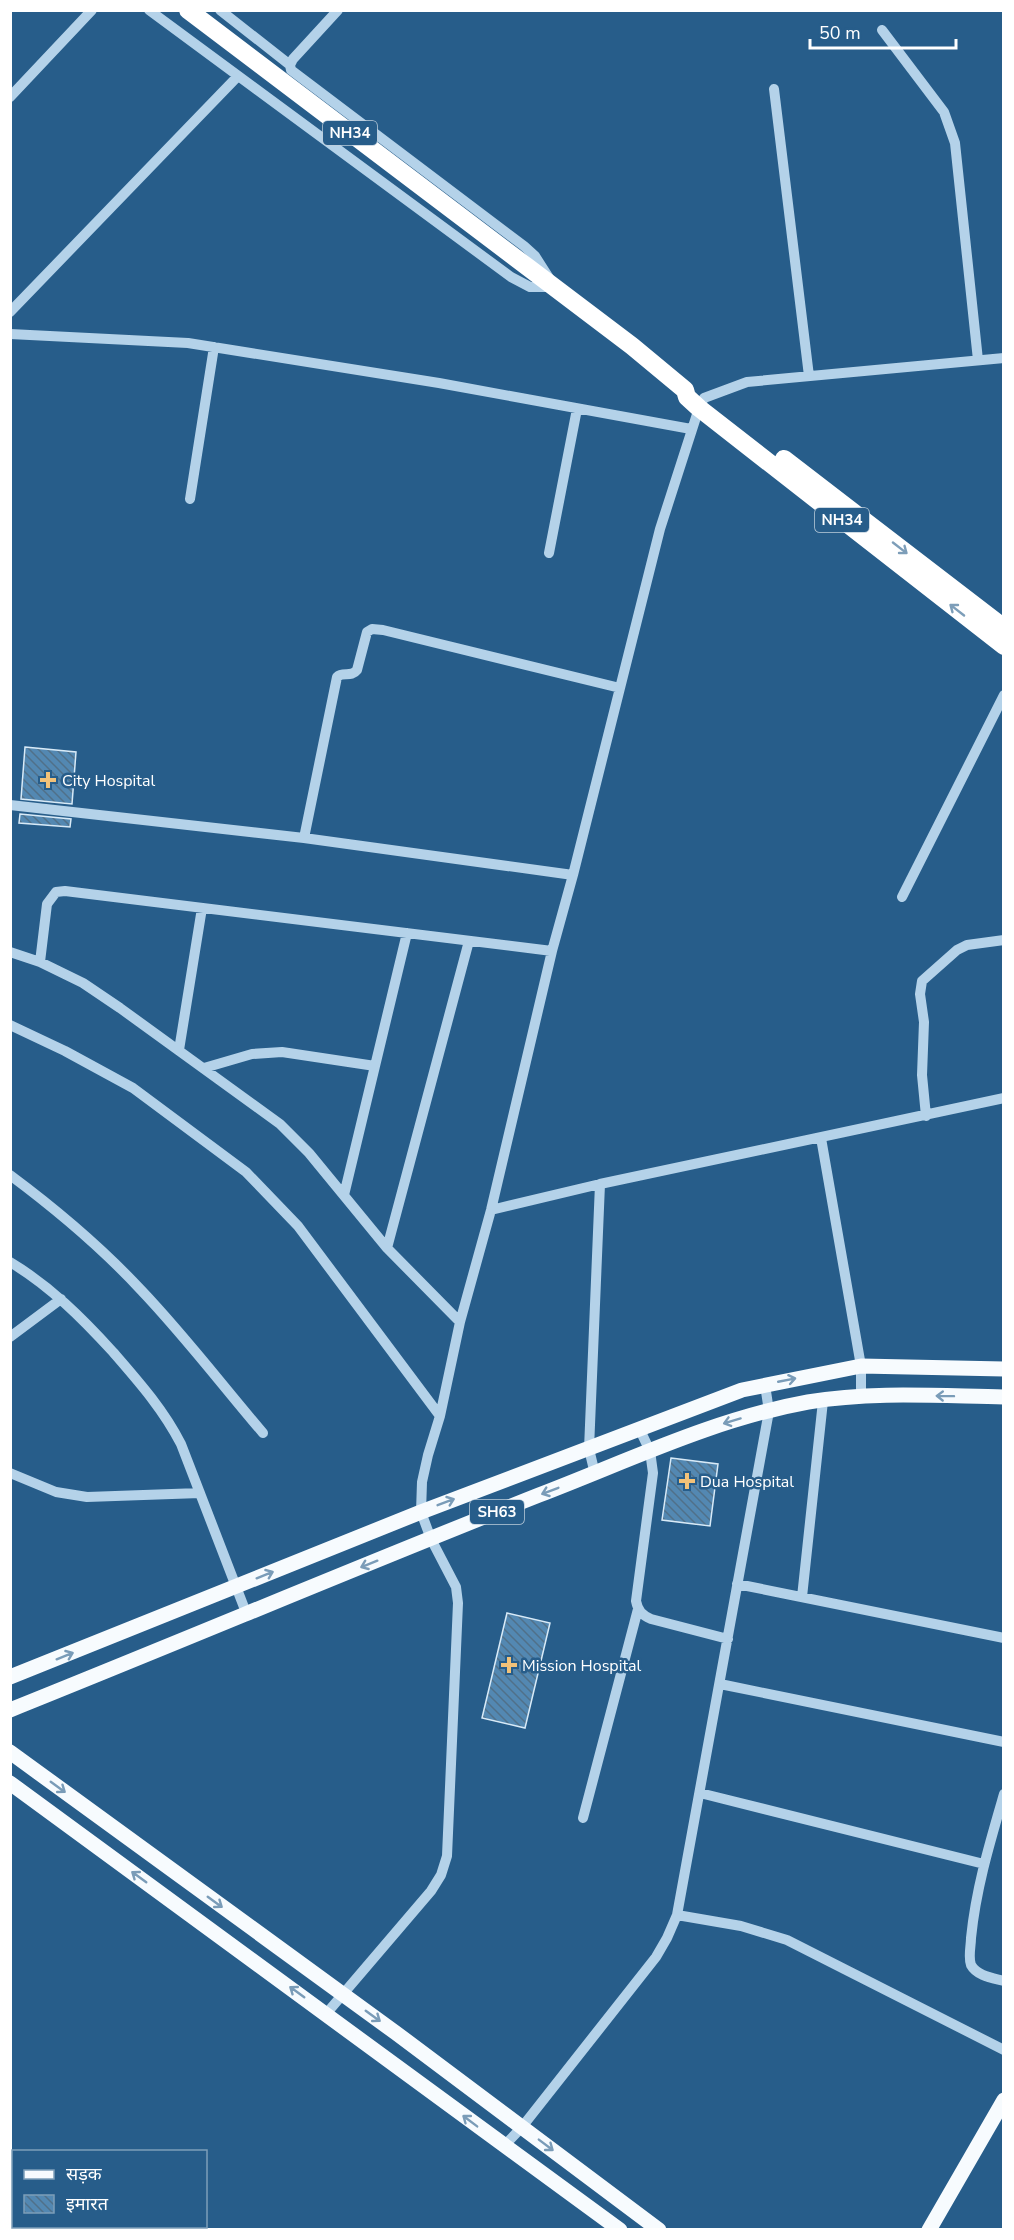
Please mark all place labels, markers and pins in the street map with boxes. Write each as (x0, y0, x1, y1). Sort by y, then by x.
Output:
place label: City Hospital (62, 770, 155, 792)
marker: City Hospital (39, 771, 57, 789)
place label: Dua Hospital (700, 1471, 794, 1493)
marker: Dua Hospital (678, 1472, 696, 1490)
place label: Mission Hospital (522, 1655, 641, 1677)
marker: Mission Hospital (500, 1656, 518, 1674)

